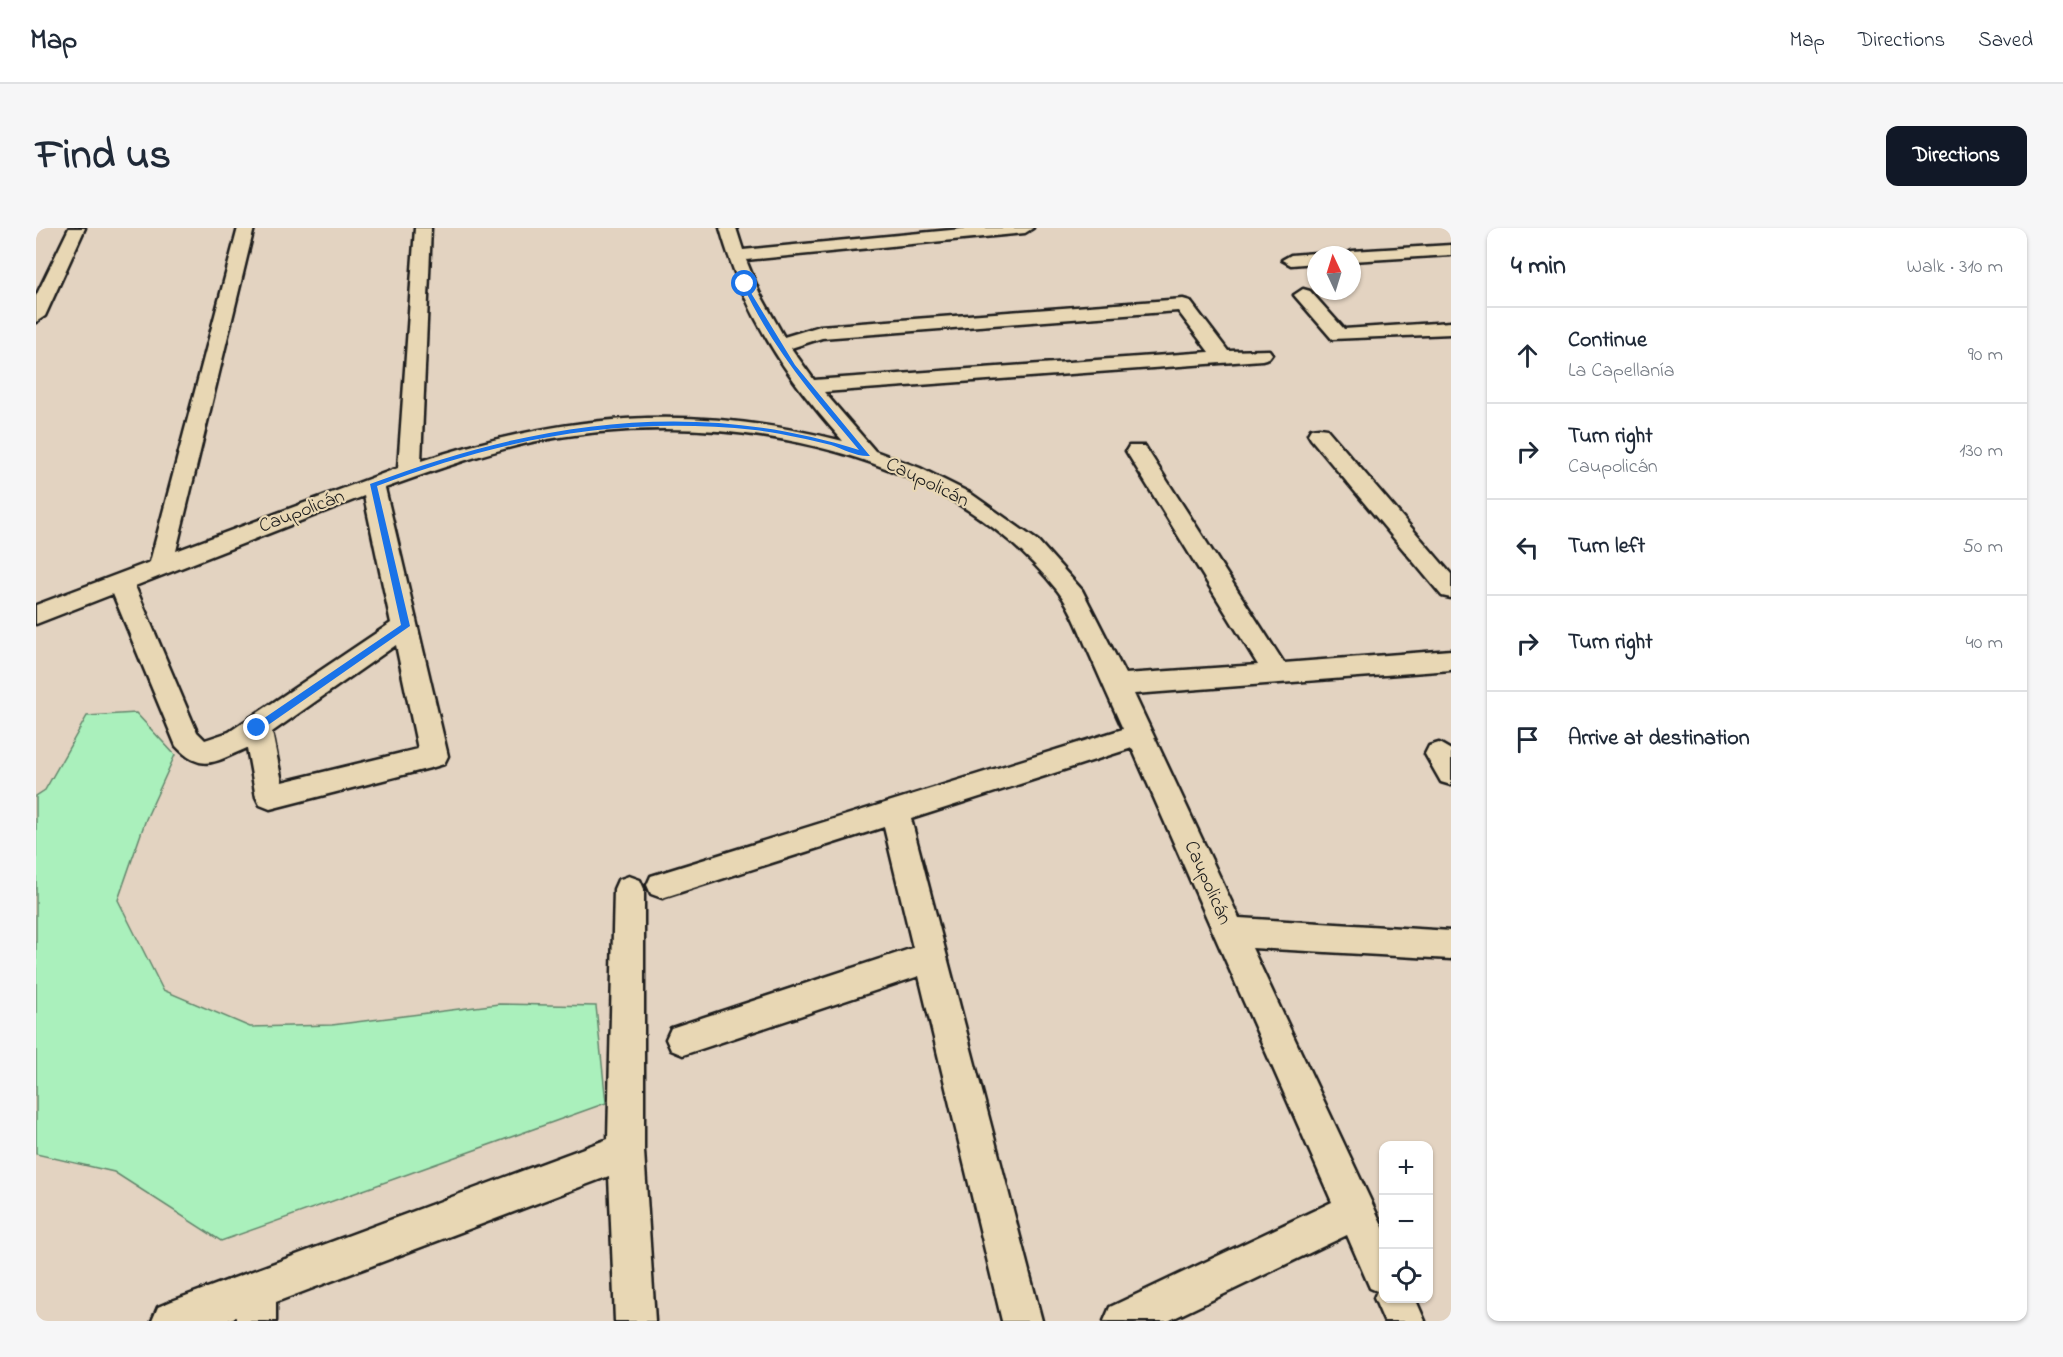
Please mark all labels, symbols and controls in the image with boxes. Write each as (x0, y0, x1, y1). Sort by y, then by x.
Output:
text: Map (30, 21, 77, 62)
text: Map (1789, 26, 1825, 56)
text: Directions (1858, 26, 1945, 56)
text: Saved (1978, 26, 2033, 56)
text: Find us (36, 126, 171, 187)
button: Directions (1886, 126, 2027, 186)
north arrow (1307, 246, 1361, 300)
text: 4 min (1511, 248, 1566, 286)
text: Walk · 310 m (1907, 253, 2003, 282)
route start (731, 270, 757, 296)
text: Continue (1568, 325, 1647, 357)
icon: ahead (1511, 339, 1544, 372)
text: 90 m (1968, 341, 2003, 370)
text: La Capellanía (1568, 357, 1675, 386)
text: Turn right (1568, 421, 1653, 453)
icon: right (1511, 435, 1544, 468)
text: 130 m (1959, 437, 2003, 466)
street label: Caupolicán (880, 450, 974, 516)
text: Caupolicán (1568, 453, 1658, 482)
street label: Caupolicán (255, 482, 349, 542)
icon: left (1511, 531, 1544, 564)
text: Turn left (1568, 531, 1645, 563)
text: 50 m (1962, 533, 2003, 562)
icon: right (1511, 627, 1544, 660)
text: Turn right (1568, 627, 1653, 659)
text: 40 m (1966, 629, 2003, 658)
route end (243, 714, 269, 740)
icon: arrive (1511, 723, 1544, 756)
text: Arrive at destination (1568, 723, 1750, 755)
street label: Caupolicán (1176, 836, 1239, 930)
map controls (1379, 1141, 1433, 1303)
button: + (1379, 1141, 1433, 1195)
button: − (1379, 1195, 1433, 1249)
button: locate (1379, 1249, 1433, 1303)

